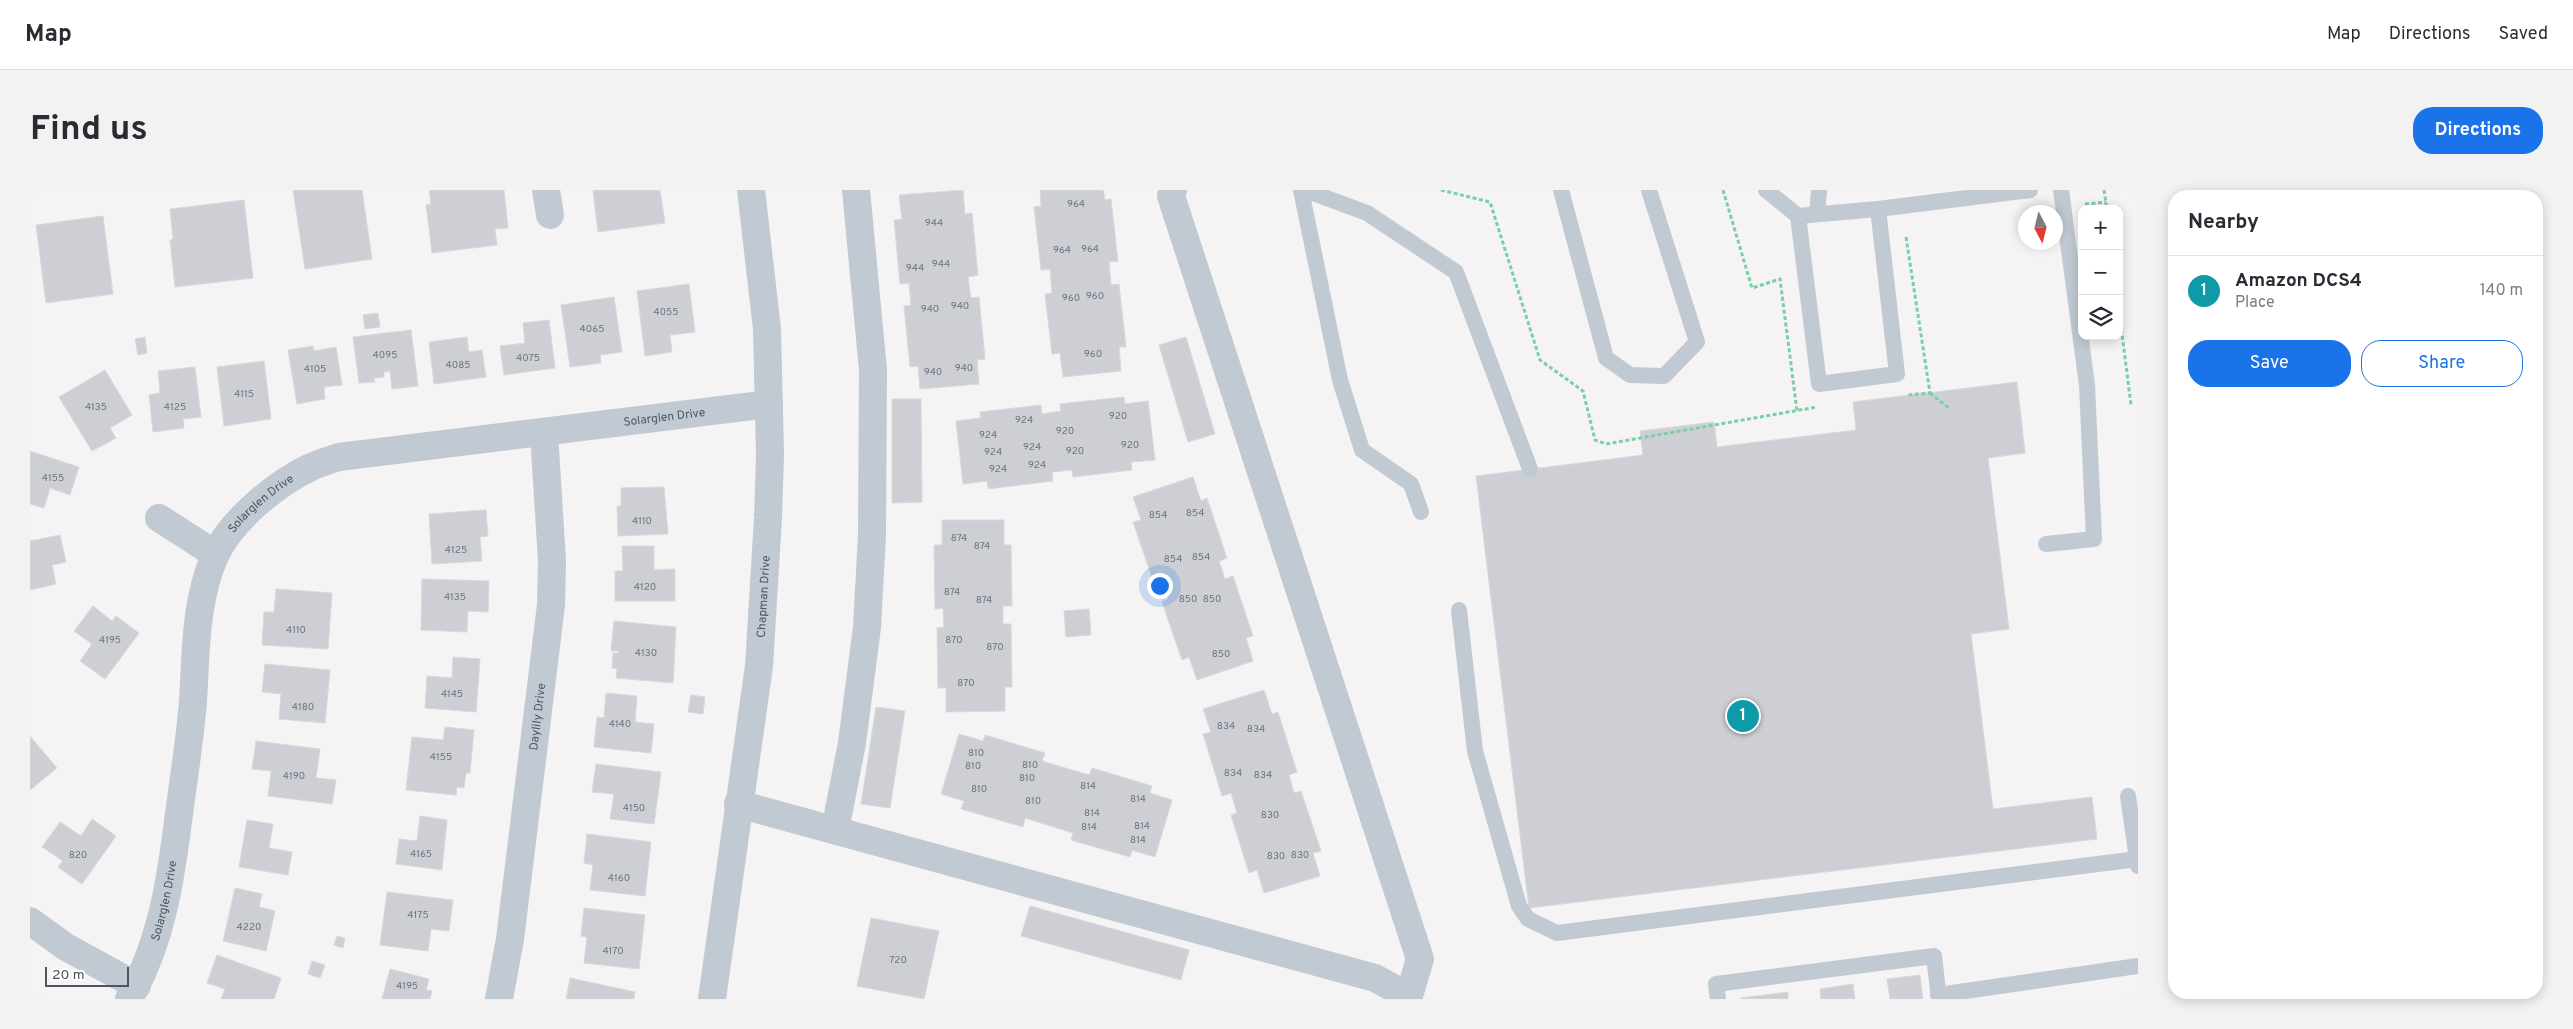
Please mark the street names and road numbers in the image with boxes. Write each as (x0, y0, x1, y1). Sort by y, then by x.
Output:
street label: Solarglen Drive (623, 405, 706, 431)
street label: Solarglen Drive (225, 471, 297, 537)
street label: Chapman Drive (754, 555, 775, 638)
street label: Daylily Drive (526, 682, 550, 751)
street label: Solarglen Drive (148, 859, 182, 943)

